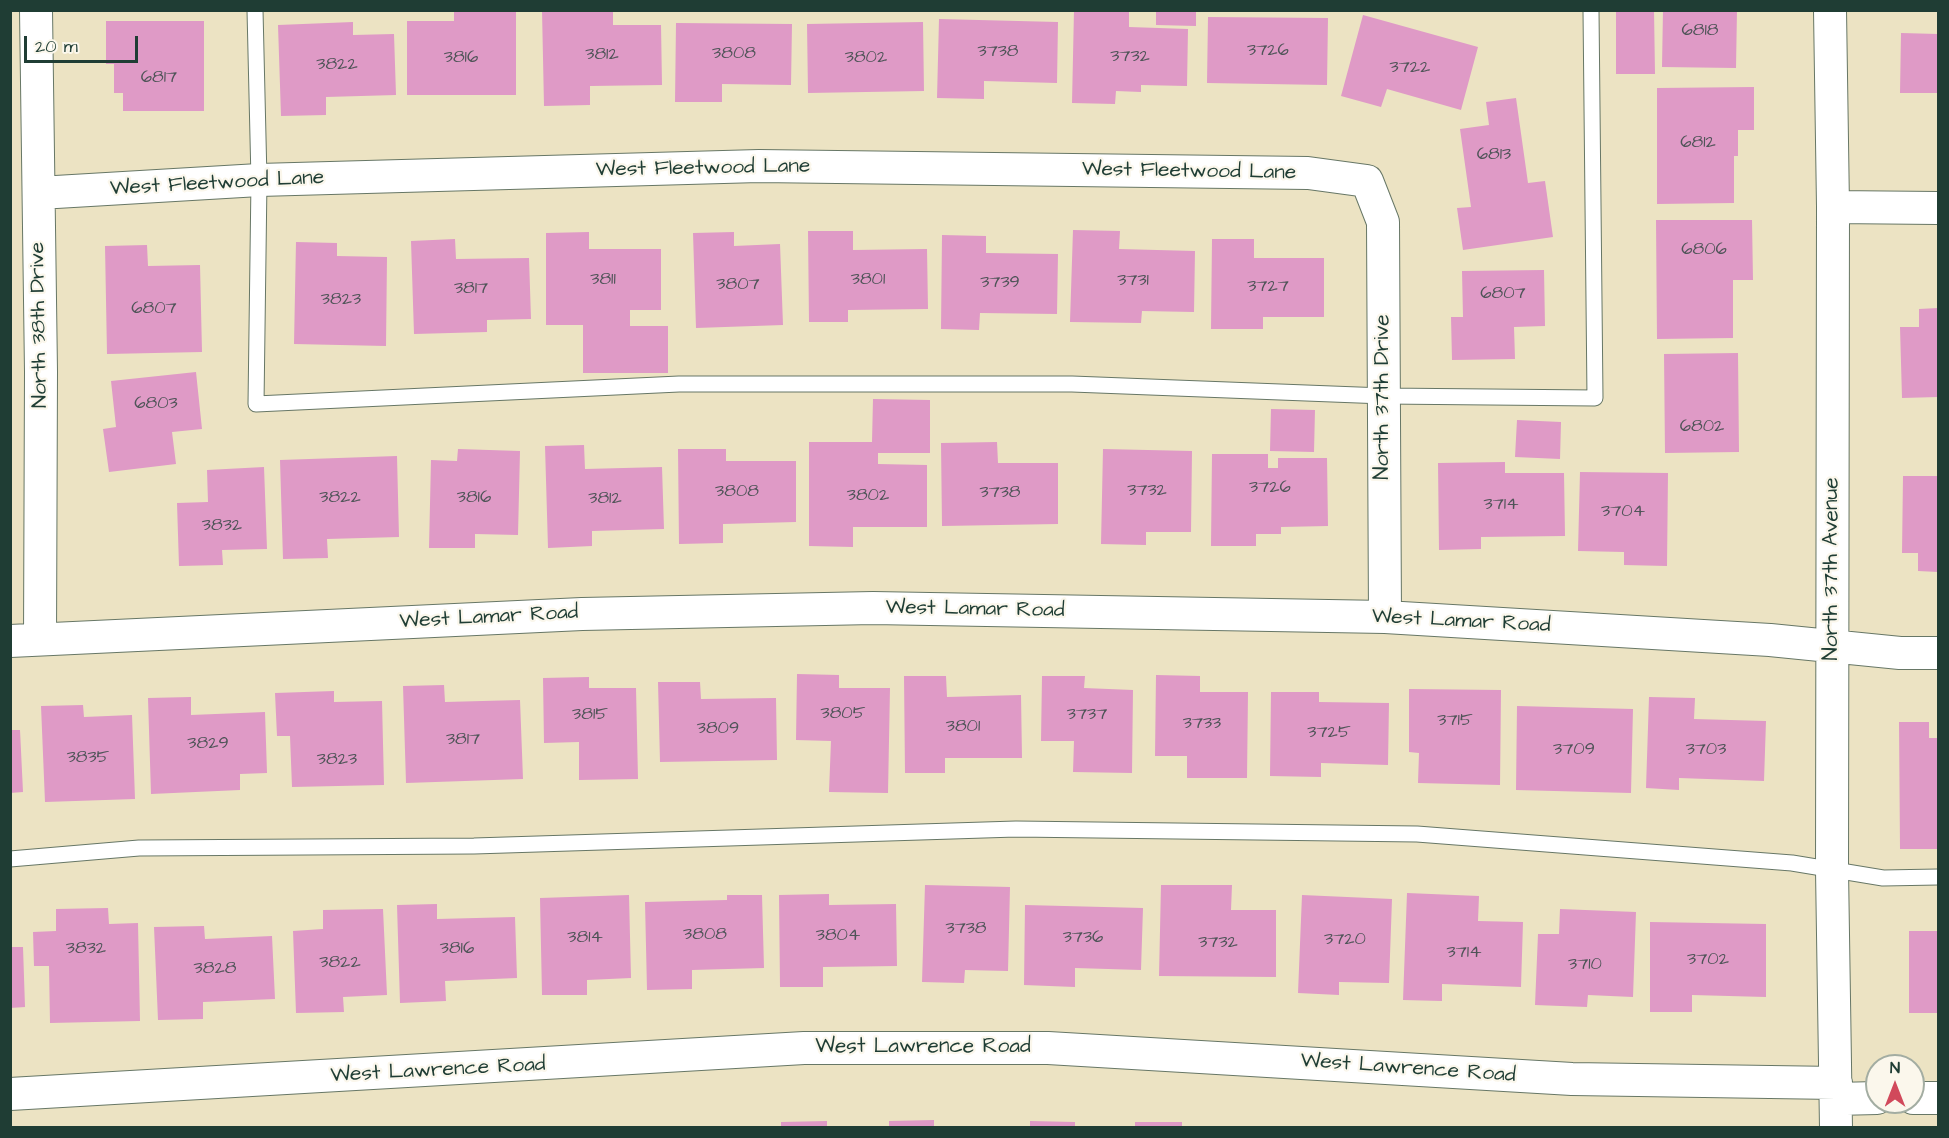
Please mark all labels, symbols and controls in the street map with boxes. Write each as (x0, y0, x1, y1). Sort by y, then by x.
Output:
house number: 6818 (1682, 20, 1718, 42)
scale bar (27, 24, 141, 62)
text: 20 m (35, 34, 78, 59)
house number: 3726 (1247, 40, 1289, 62)
house number: 3738 (977, 41, 1019, 63)
house number: 3808 (712, 43, 756, 65)
house number: 3812 (585, 44, 619, 66)
house number: 3732 (1110, 46, 1150, 68)
house number: 3816 (444, 47, 478, 69)
house number: 3802 (845, 47, 887, 69)
house number: 3822 (316, 54, 358, 76)
house number: 3722 (1390, 57, 1430, 79)
house number: 6817 (141, 67, 177, 89)
house number: 6812 (1680, 132, 1716, 154)
house number: 6813 (1477, 144, 1511, 166)
street label: West Fleetwood Lane (596, 155, 810, 183)
street label: West Fleetwood Lane (1082, 158, 1296, 186)
street label: West Fleetwood Lane (109, 166, 325, 202)
house number: 6806 (1681, 239, 1727, 261)
street label: North 38th Drive (26, 242, 54, 408)
house number: 3811 (590, 269, 616, 291)
house number: 3801 (851, 269, 885, 291)
house number: 3731 (1117, 270, 1149, 292)
house number: 3739 (980, 272, 1020, 294)
house number: 3807 (716, 274, 760, 296)
house number: 3727 (1247, 276, 1289, 298)
house number: 3817 (454, 278, 488, 300)
house number: 6807 (1480, 283, 1526, 305)
house number: 3823 (321, 289, 361, 311)
house number: 6807 (131, 298, 177, 320)
street label: North 37th Drive (1371, 314, 1397, 480)
house number: 6803 (134, 393, 178, 415)
house number: 6802 (1680, 416, 1724, 438)
house number: 3726 (1249, 477, 1291, 499)
street label: North 37th Avenue (1820, 478, 1846, 660)
house number: 3732 (1127, 480, 1167, 502)
house number: 3808 (715, 481, 759, 503)
house number: 3738 (979, 482, 1021, 504)
house number: 3802 (847, 485, 889, 507)
house number: 3822 (319, 487, 361, 509)
house number: 3816 (457, 487, 491, 509)
house number: 3812 (588, 488, 622, 510)
house number: 3714 (1484, 494, 1518, 516)
house number: 3704 (1601, 501, 1645, 523)
house number: 3832 (202, 515, 242, 537)
street label: West Lamar Road (885, 596, 1065, 624)
street label: West Lamar Road (399, 601, 579, 635)
street label: West Lamar Road (1371, 605, 1551, 639)
house number: 3805 (821, 703, 865, 725)
house number: 3815 (572, 704, 608, 726)
house number: 3737 (1067, 704, 1107, 726)
house number: 3715 (1437, 710, 1473, 732)
house number: 3733 (1183, 713, 1221, 735)
house number: 3801 (946, 716, 980, 738)
house number: 3809 (697, 718, 739, 740)
house number: 3725 (1307, 722, 1351, 744)
house number: 3817 (446, 729, 480, 751)
house number: 3829 (187, 733, 229, 755)
house number: 3709 (1553, 739, 1595, 761)
house number: 3703 (1686, 739, 1726, 761)
house number: 3835 (67, 747, 109, 769)
house number: 3823 (317, 749, 357, 771)
house number: 3738 (945, 918, 987, 940)
house number: 3808 (683, 924, 727, 946)
house number: 3804 (816, 925, 860, 947)
house number: 3814 (567, 927, 603, 949)
house number: 3736 (1063, 927, 1103, 949)
house number: 3720 (1324, 929, 1366, 951)
house number: 3732 (1198, 932, 1238, 954)
house number: 3832 (66, 938, 106, 960)
house number: 3816 (440, 938, 474, 960)
house number: 3714 (1447, 942, 1481, 964)
house number: 3702 (1687, 949, 1729, 971)
house number: 3822 (319, 952, 361, 974)
house number: 3710 (1568, 954, 1602, 976)
house number: 3828 (194, 958, 236, 980)
street label: West Lawrence Road (815, 1035, 1031, 1061)
street label: West Lawrence Road (1300, 1049, 1516, 1089)
street label: West Lawrence Road (330, 1053, 546, 1089)
north arrow (1865, 1054, 1925, 1114)
text: N (1890, 1057, 1900, 1079)

